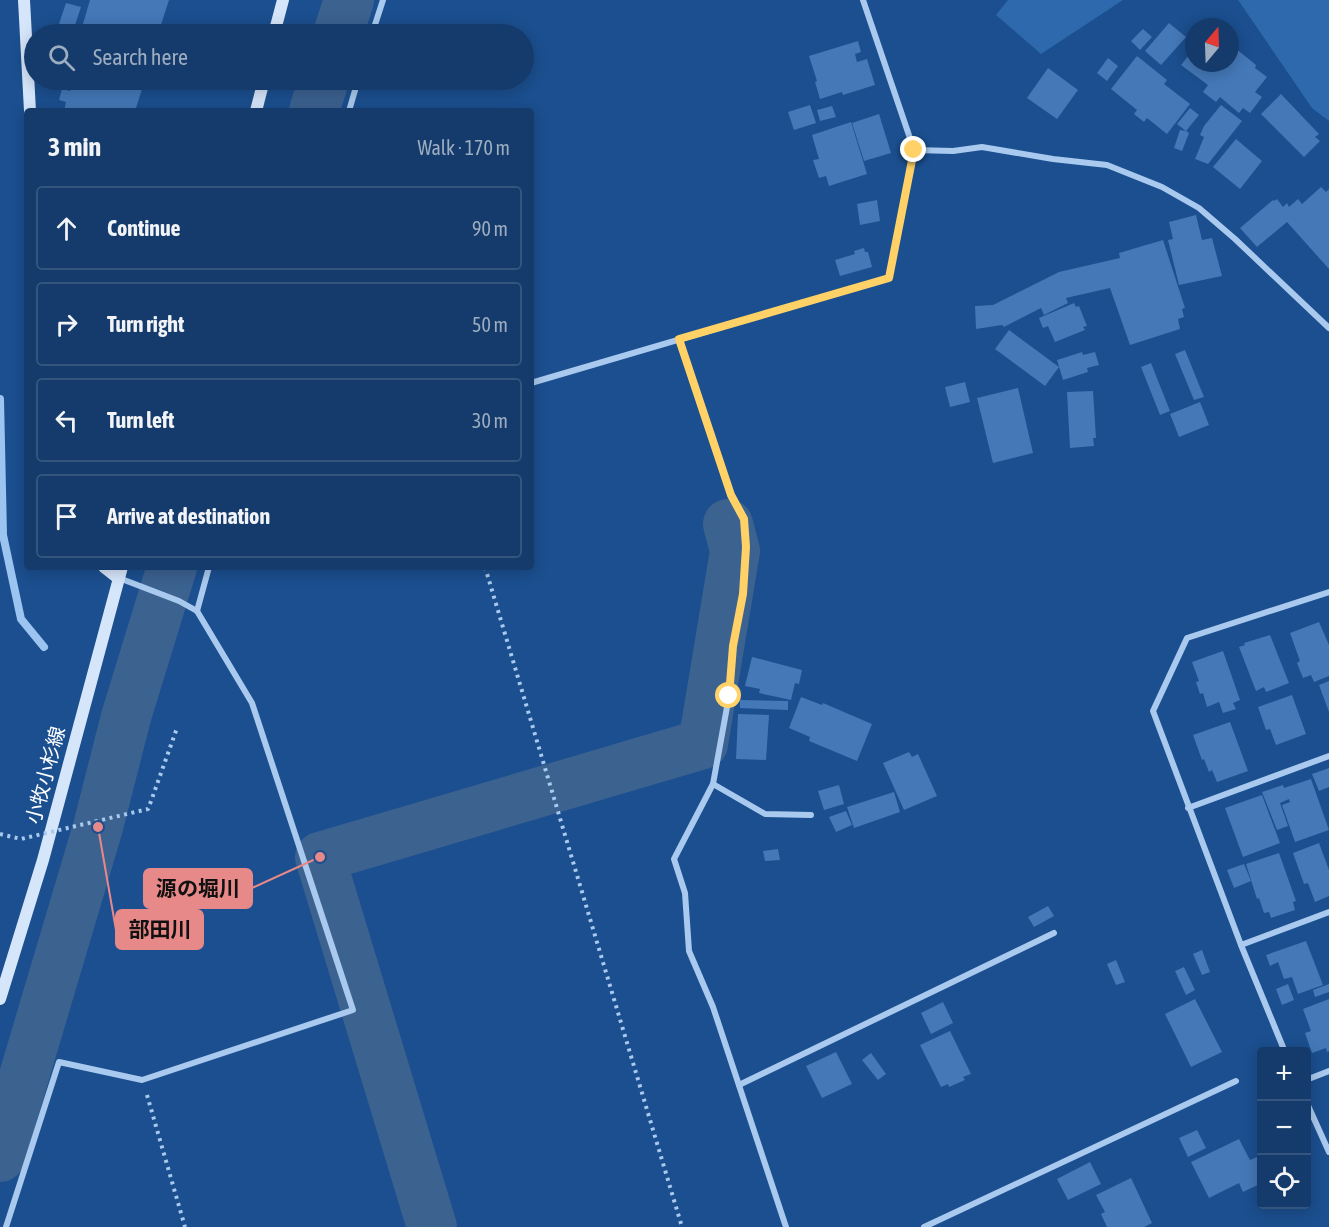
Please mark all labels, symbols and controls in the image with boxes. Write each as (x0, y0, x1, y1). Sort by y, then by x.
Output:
north arrow (1185, 18, 1239, 72)
search box (24, 24, 534, 90)
icon: search (45, 41, 78, 74)
text: Search here (93, 44, 188, 70)
text: 3 min (48, 132, 101, 162)
text: Walk · 170 m (418, 136, 510, 159)
route end (900, 136, 926, 162)
icon: ahead (50, 212, 83, 245)
text: Continue (107, 215, 181, 241)
text: 90 m (472, 217, 508, 240)
icon: right (50, 308, 83, 341)
text: Turn right (107, 311, 184, 337)
text: 50 m (472, 313, 508, 336)
icon: left (50, 404, 83, 437)
text: Turn left (107, 407, 174, 433)
text: 30 m (472, 409, 508, 432)
icon: arrive (50, 500, 83, 533)
text: Arrive at destination (107, 503, 270, 529)
route start (715, 682, 741, 708)
street label: 小牧小杉線 (21, 724, 69, 826)
callout: 源の堀川 (144, 869, 252, 908)
text: 源の堀川 (156, 876, 240, 900)
callout: 部田川 (116, 910, 203, 949)
text: 部田川 (129, 917, 192, 941)
map controls (1257, 1047, 1311, 1209)
button: + (1257, 1047, 1311, 1101)
button: − (1257, 1101, 1311, 1155)
button: locate (1257, 1155, 1311, 1209)

